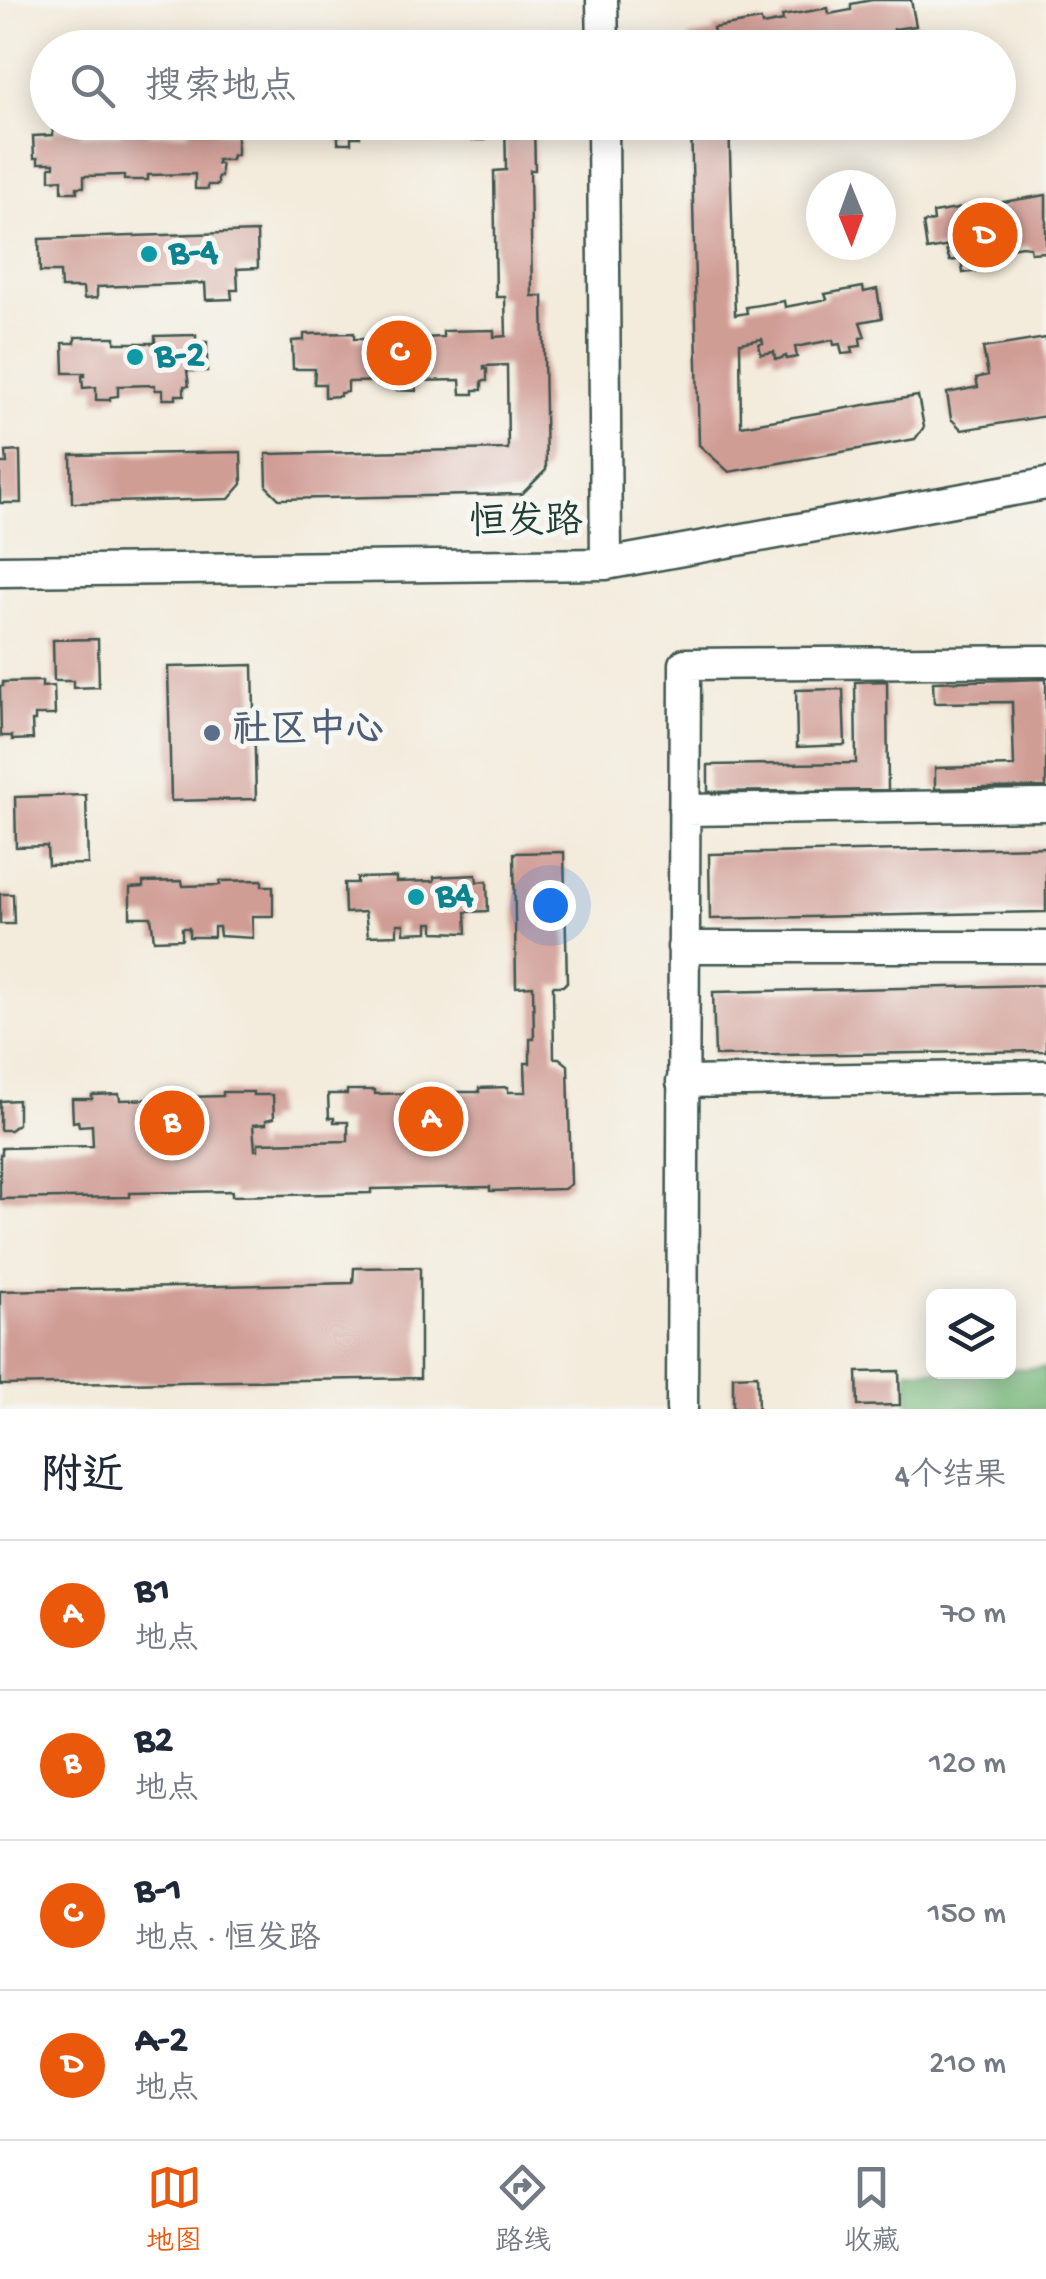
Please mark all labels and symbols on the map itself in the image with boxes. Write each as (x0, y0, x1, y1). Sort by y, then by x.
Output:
north arrow (806, 170, 896, 260)
pin: D (952, 198, 1018, 272)
place label: B-4 (167, 232, 219, 276)
marker: B-4 (138, 243, 160, 265)
pin: C (366, 316, 432, 390)
place label: B-2 (153, 335, 205, 379)
marker: B-2 (124, 346, 146, 368)
street label: 恒发路 (469, 499, 583, 548)
place label: 社区中心 (232, 708, 384, 755)
marker: 社区中心 (201, 722, 223, 744)
place label: B4 (434, 875, 474, 919)
your location (525, 880, 576, 931)
marker: B4 (405, 886, 427, 908)
pin: A (398, 1082, 464, 1156)
pin: B (140, 1086, 204, 1160)

